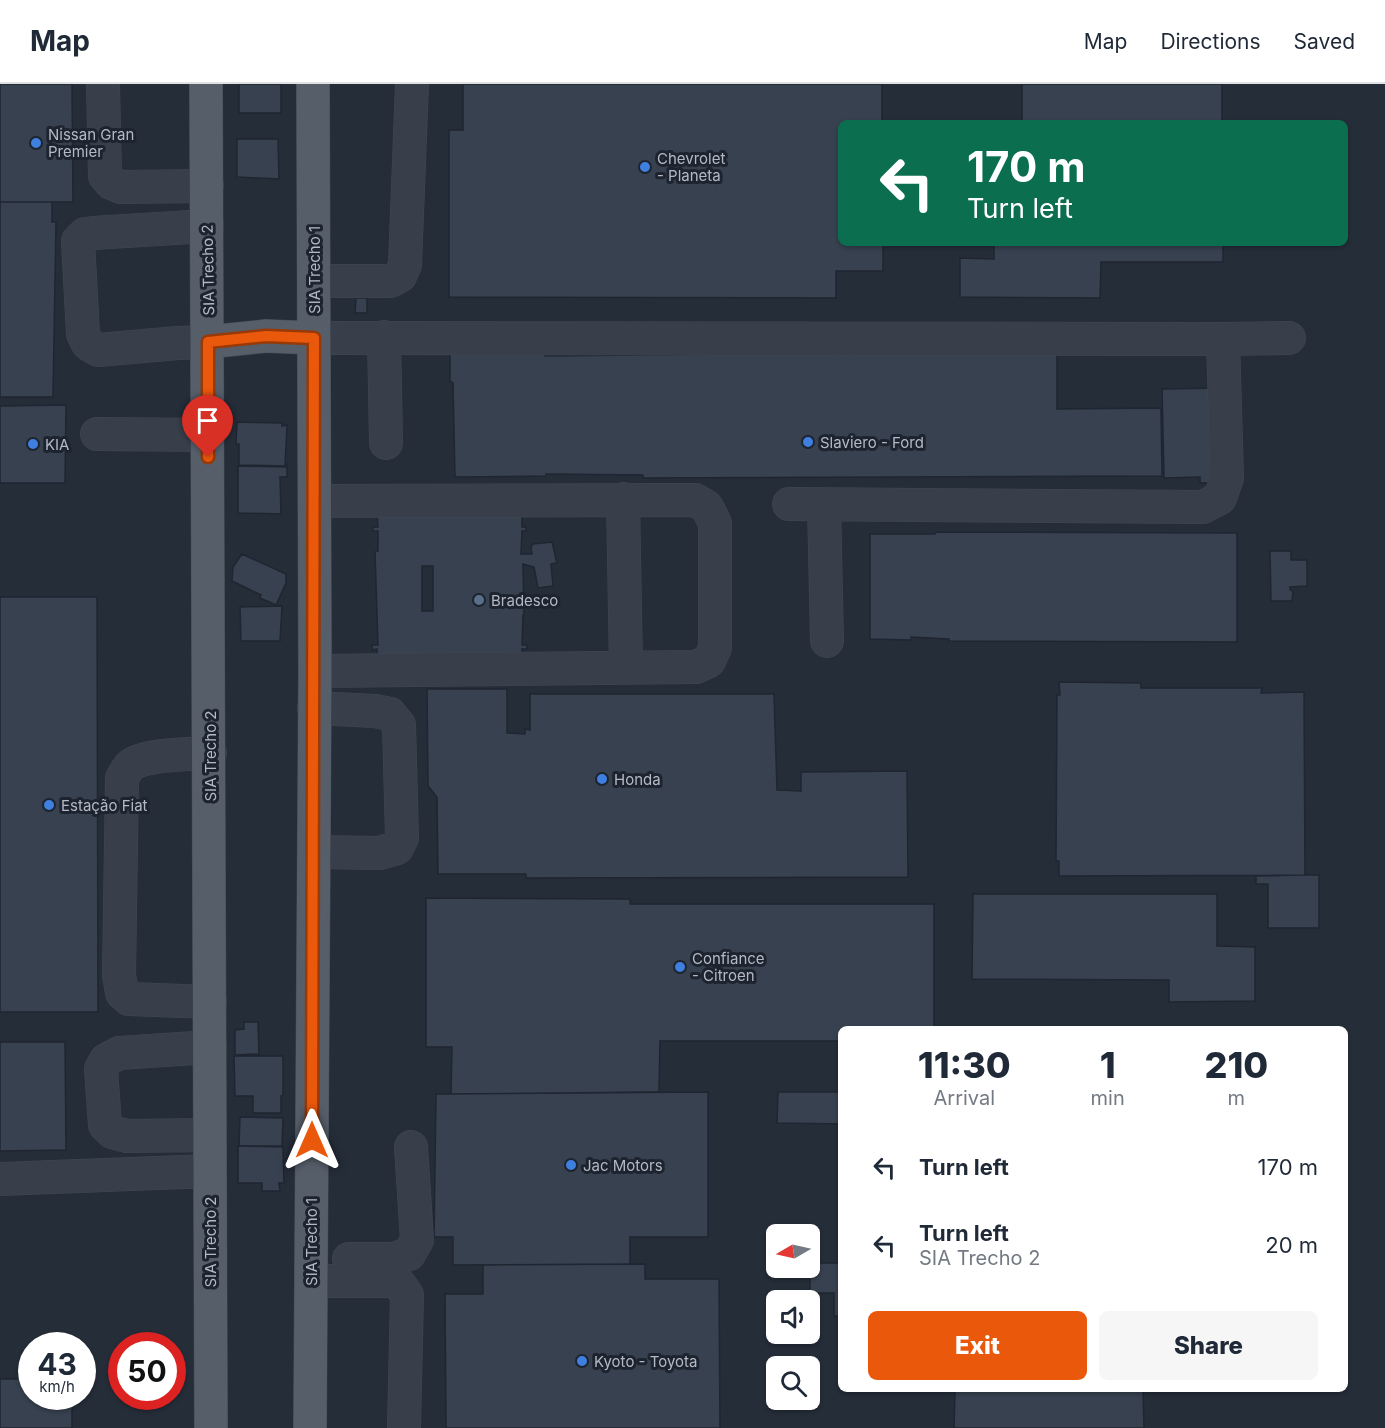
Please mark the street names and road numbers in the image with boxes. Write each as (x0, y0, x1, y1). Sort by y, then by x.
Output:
street label: SIA Trecho 2 (198, 224, 218, 316)
street label: SIA Trecho 1 (305, 226, 324, 314)
street label: SIA Trecho 2 (201, 711, 220, 802)
street label: SIA Trecho 2 (201, 1197, 220, 1288)
street label: SIA Trecho 1 (302, 1198, 321, 1286)

